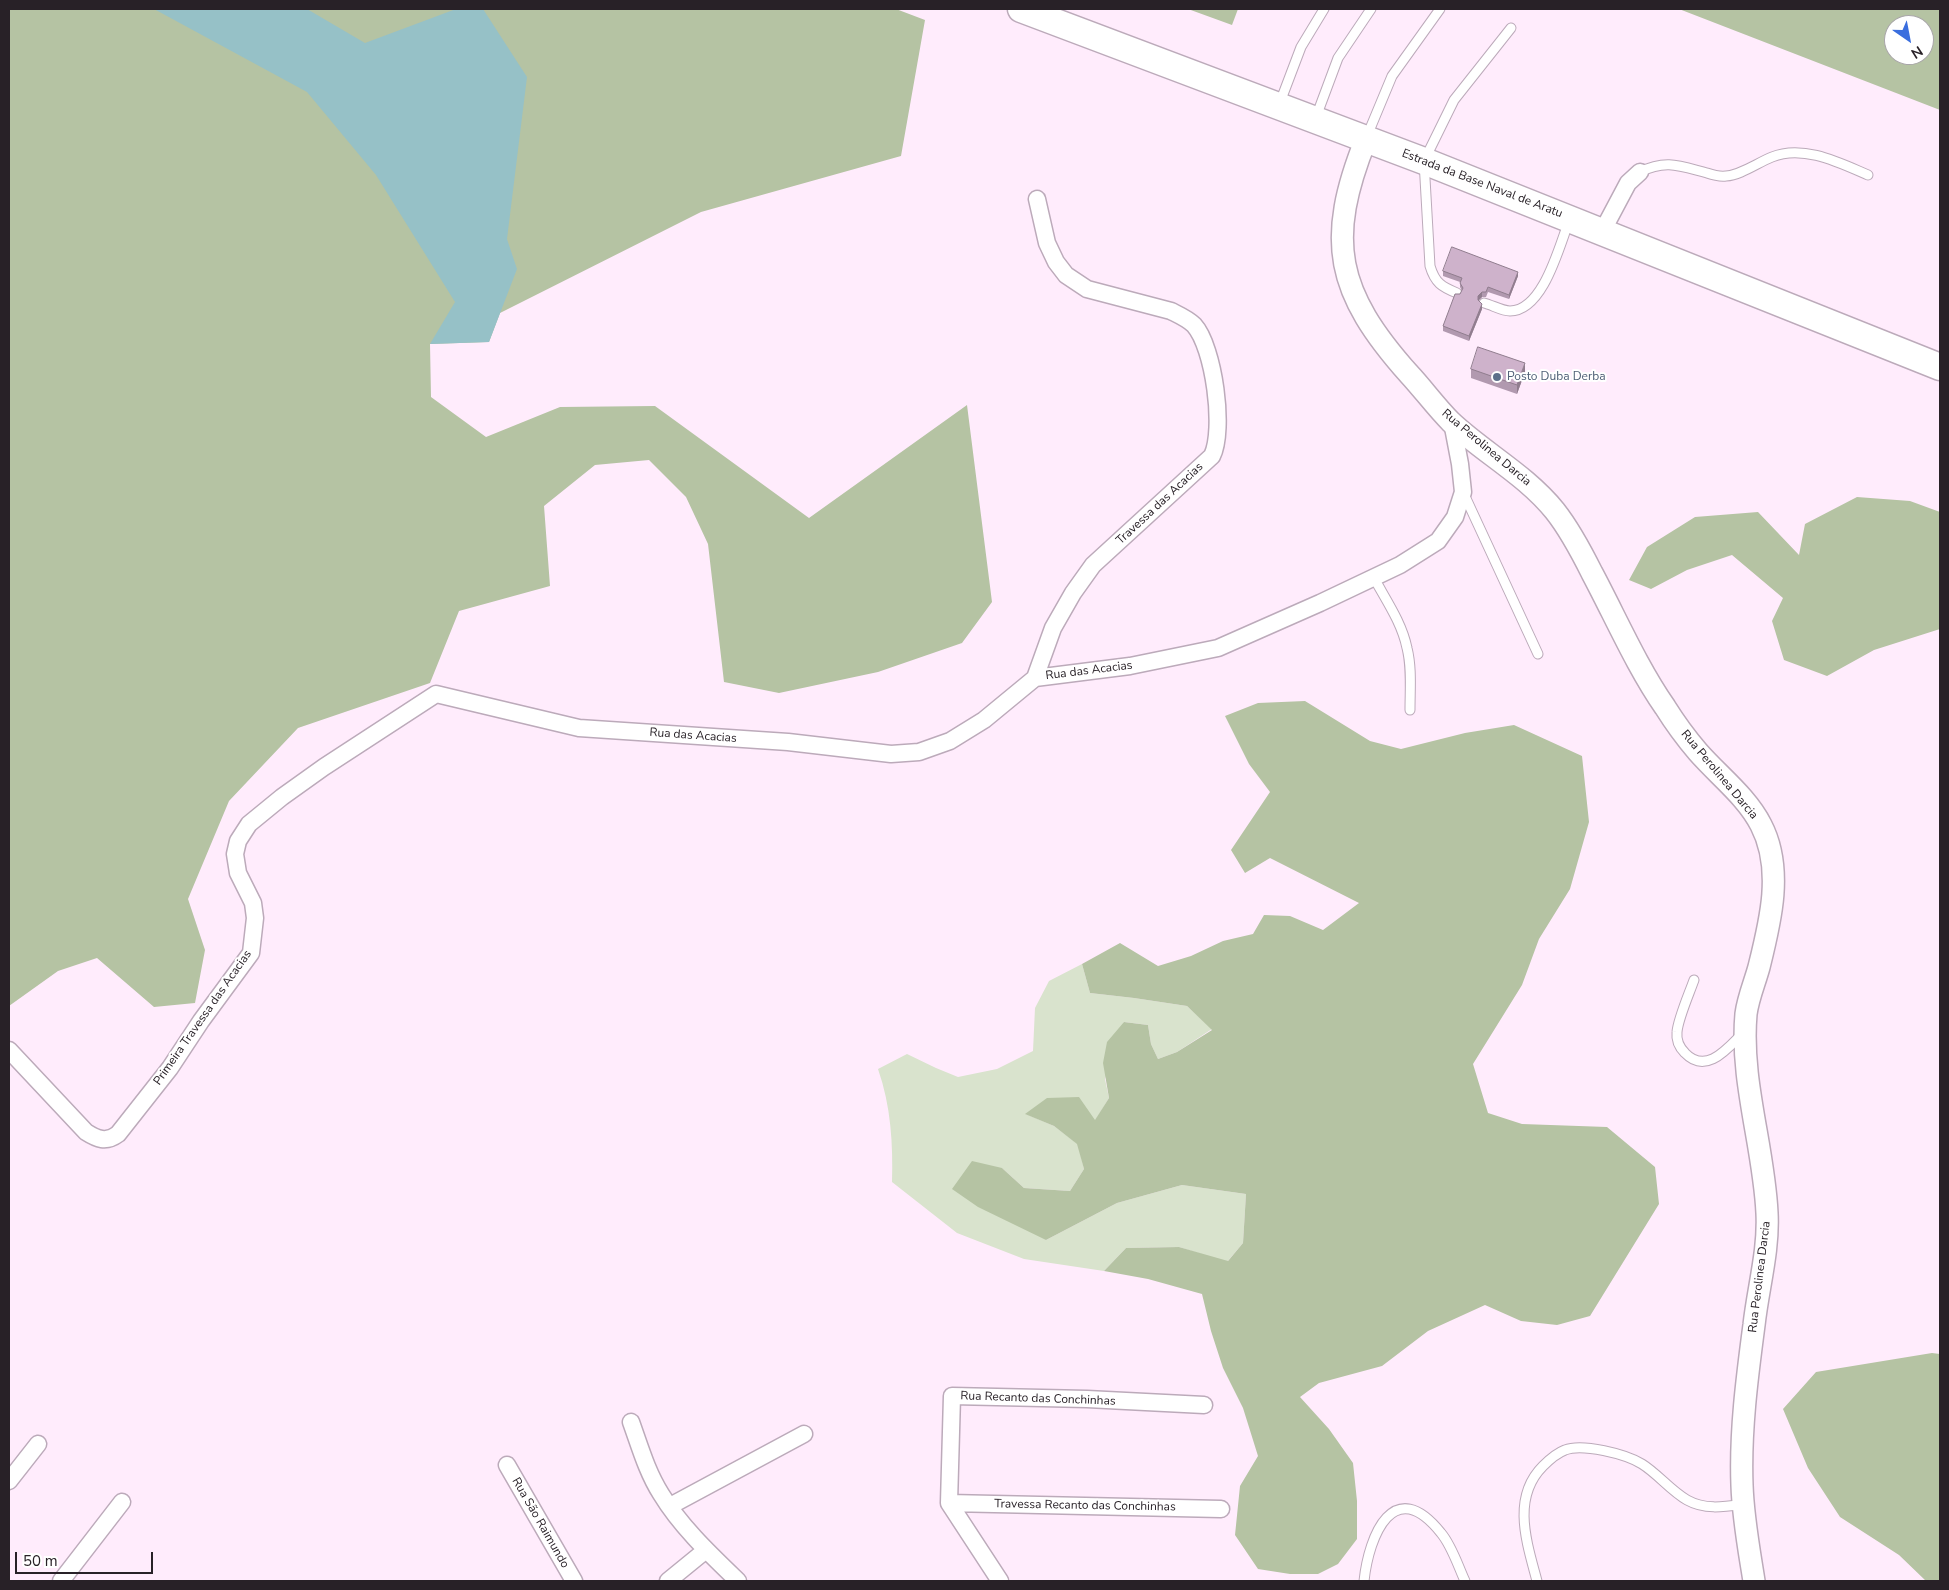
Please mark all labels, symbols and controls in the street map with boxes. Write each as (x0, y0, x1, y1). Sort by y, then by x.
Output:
north arrow (1884, 15, 1934, 65)
text: N (1907, 41, 1926, 63)
street label: Estrada da Base Naval de Aratu (1400, 147, 1564, 221)
place label: Posto Duba Derba (1507, 370, 1606, 384)
marker: Posto Duba Derba (1491, 371, 1503, 383)
street label: Rua Perolinea Darcia (1438, 406, 1534, 490)
street label: Travessa das Acacias (1114, 460, 1206, 548)
street label: Rua das Acacias (1045, 659, 1133, 683)
street label: Rua das Acacias (649, 726, 737, 746)
street label: Rua Perolinea Darcia (1677, 727, 1761, 823)
street label: Primeira Travessa das Acacias (151, 948, 255, 1088)
street label: Rua Perolinea Darcia (1746, 1221, 1774, 1333)
street label: Rua Recanto das Conchinhas (960, 1389, 1116, 1409)
street label: Rua São Raimundo (508, 1475, 572, 1571)
street label: Travessa Recanto das Conchinhas (994, 1497, 1176, 1515)
scale bar (18, 1542, 155, 1574)
text: 50 m (23, 1551, 58, 1571)

